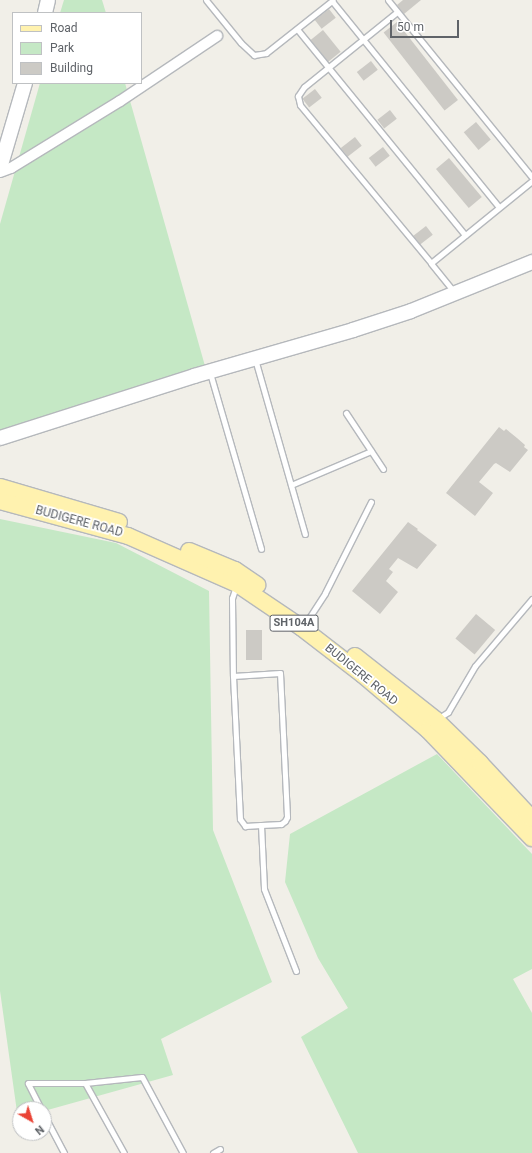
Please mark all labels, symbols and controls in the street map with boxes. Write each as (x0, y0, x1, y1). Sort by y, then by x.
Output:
legend (12, 12, 142, 84)
scale bar (392, 12, 461, 38)
text: 50 m (397, 20, 424, 34)
text: Road (50, 21, 78, 35)
text: Park (50, 41, 74, 55)
text: Building (50, 61, 93, 75)
street label: BUDIGERE ROAD (34, 503, 124, 541)
road number: SH104A (269, 614, 319, 632)
street label: BUDIGERE ROAD (322, 641, 400, 709)
north arrow (12, 1101, 52, 1141)
text: N (32, 1122, 46, 1137)

